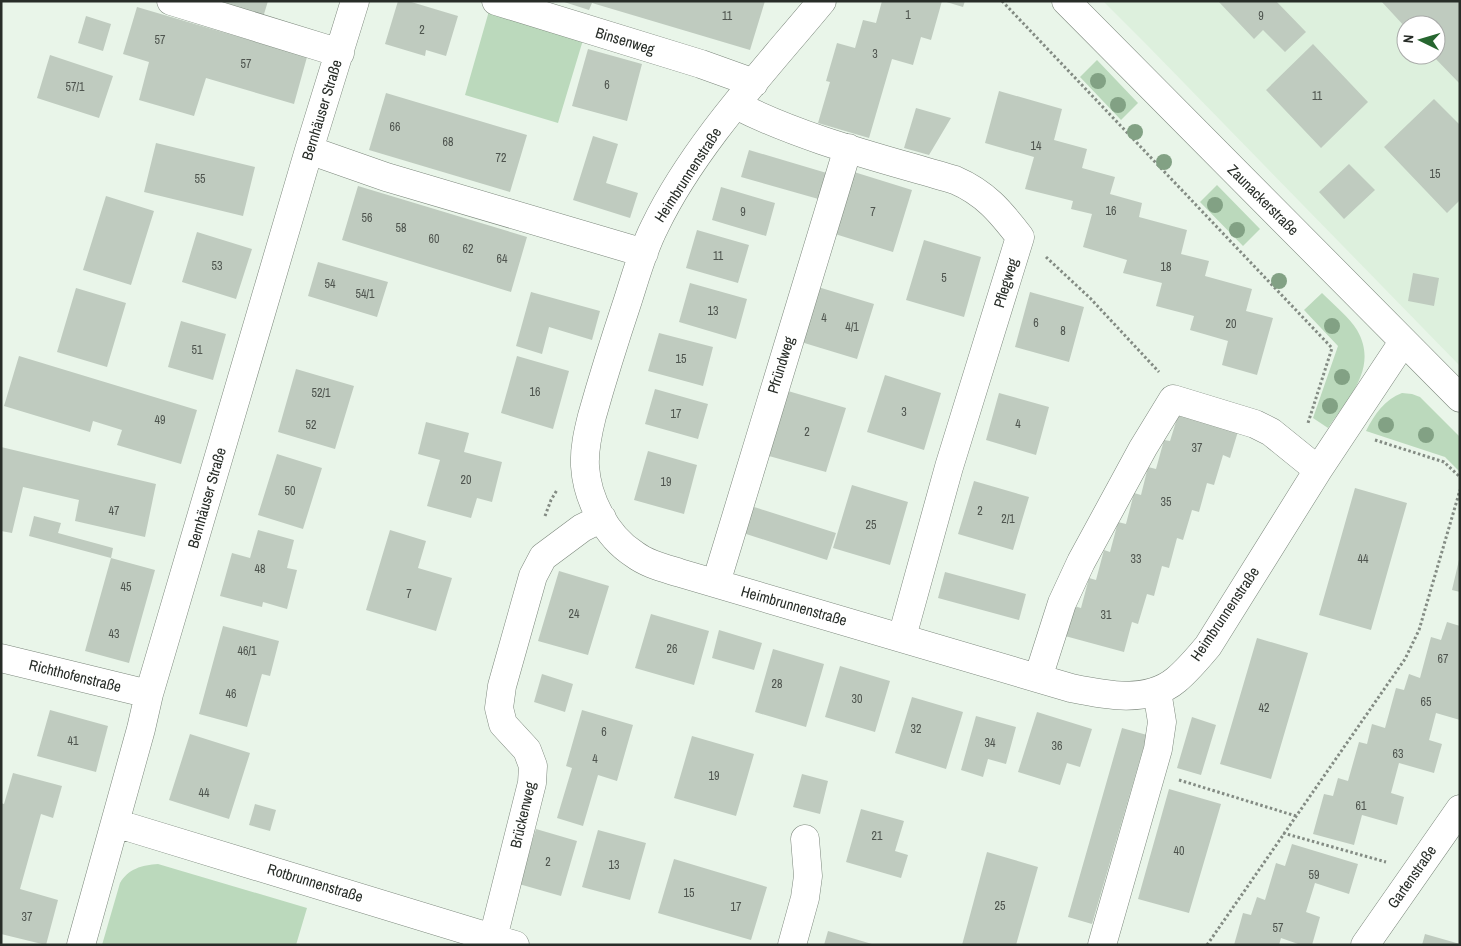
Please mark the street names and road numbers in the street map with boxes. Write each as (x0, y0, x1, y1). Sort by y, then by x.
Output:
street label: Binsenweg (593, 22, 657, 60)
street label: Bernhäuser Straße (296, 57, 347, 163)
street label: Heimbrunnenstraße (649, 123, 726, 226)
street label: Zaunackerstraße (1223, 159, 1304, 240)
street label: Pflegweg (988, 255, 1023, 310)
street label: Pfründweg (762, 334, 799, 396)
street label: Bernhäuser Straße (182, 445, 231, 551)
street label: Heimbrunnenstraße (1185, 562, 1264, 665)
street label: Heimbrunnenstraße (739, 580, 850, 631)
street label: Richthofenstraße (27, 654, 124, 697)
street label: Brückenweg (505, 779, 540, 850)
street label: Gartenstraße (1382, 841, 1441, 912)
street label: Rotbrunnenstraße (265, 858, 366, 907)

